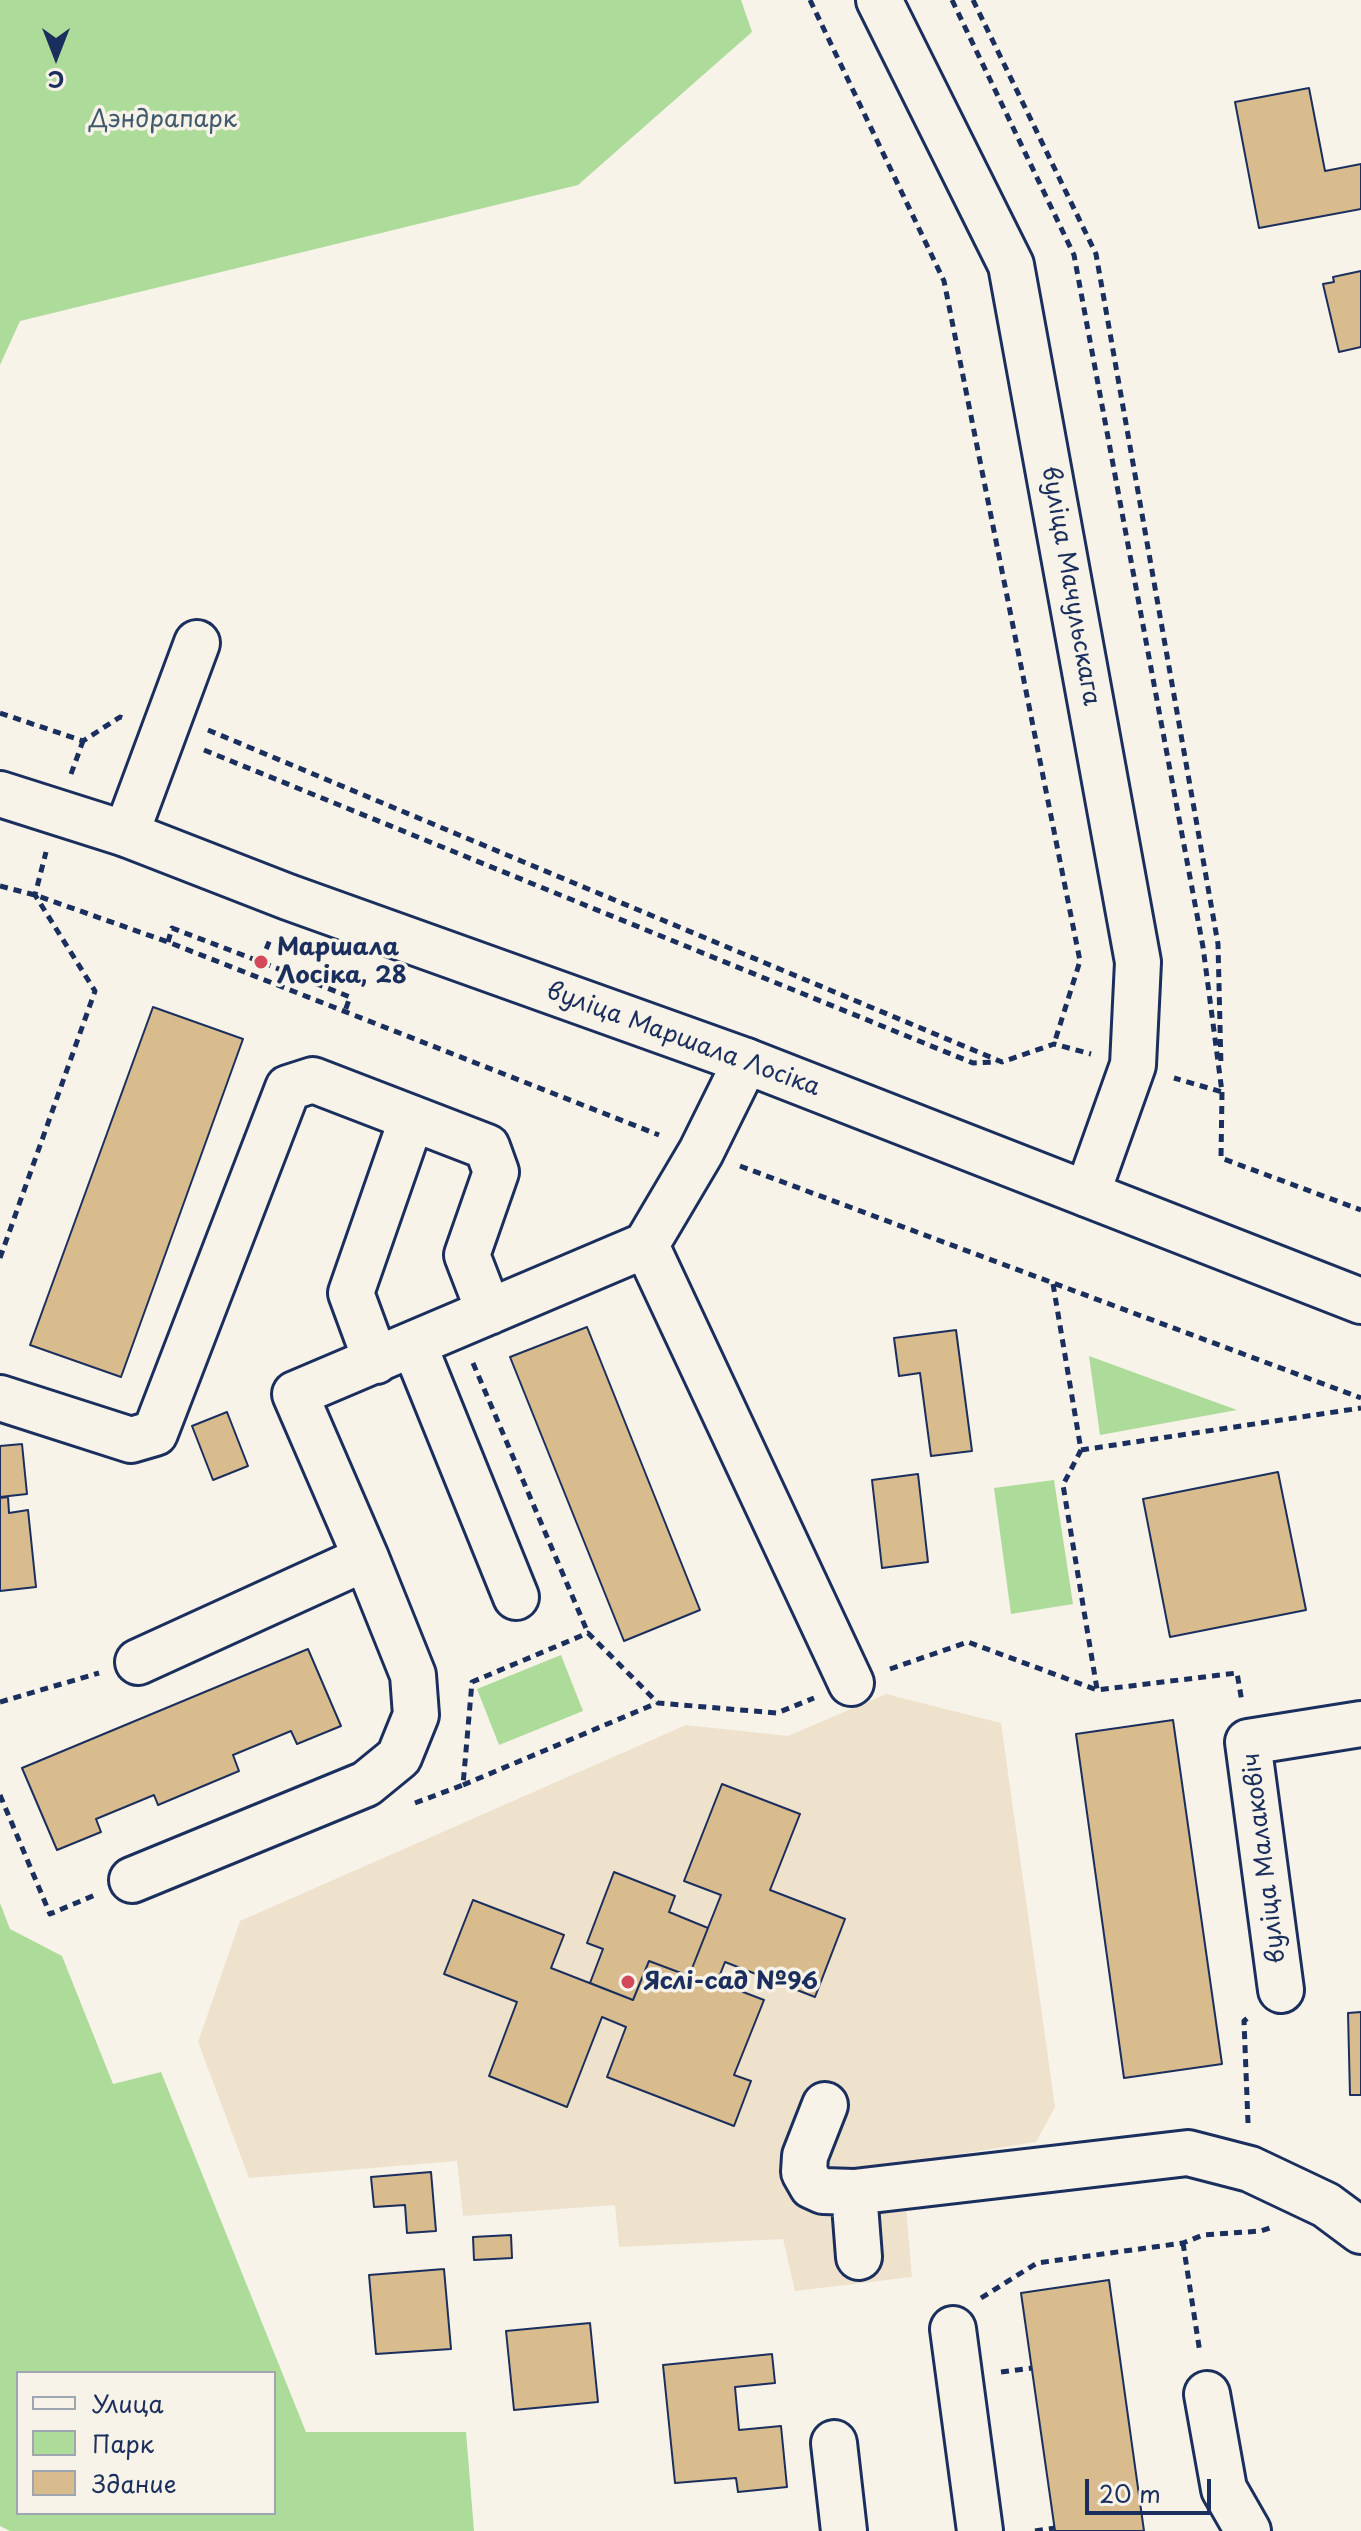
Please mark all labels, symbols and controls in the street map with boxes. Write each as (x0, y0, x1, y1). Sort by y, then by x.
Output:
north arrow (16, 16, 96, 96)
text: С (48, 64, 64, 97)
park label: Дэндрапарк (89, 106, 237, 134)
street label: вуліца Мачульскага (1035, 464, 1105, 708)
place label: Маршала Лосіка, 28 (277, 934, 407, 990)
marker: Маршала Лосіка, 28 (252, 953, 270, 971)
street label: вуліца Маршала Лосіка (542, 977, 824, 1103)
street label: вуліца Малаковіч (1238, 1751, 1292, 1965)
place label: Яслі-сад №96 (644, 1968, 818, 1996)
marker: Яслі-сад №96 (619, 1973, 637, 1991)
legend (16, 2371, 276, 2515)
text: Улица (92, 2385, 164, 2421)
text: Парк (92, 2425, 154, 2461)
scale bar (1089, 2463, 1215, 2513)
text: Здание (92, 2465, 177, 2501)
text: 20 m (1099, 2475, 1161, 2511)

